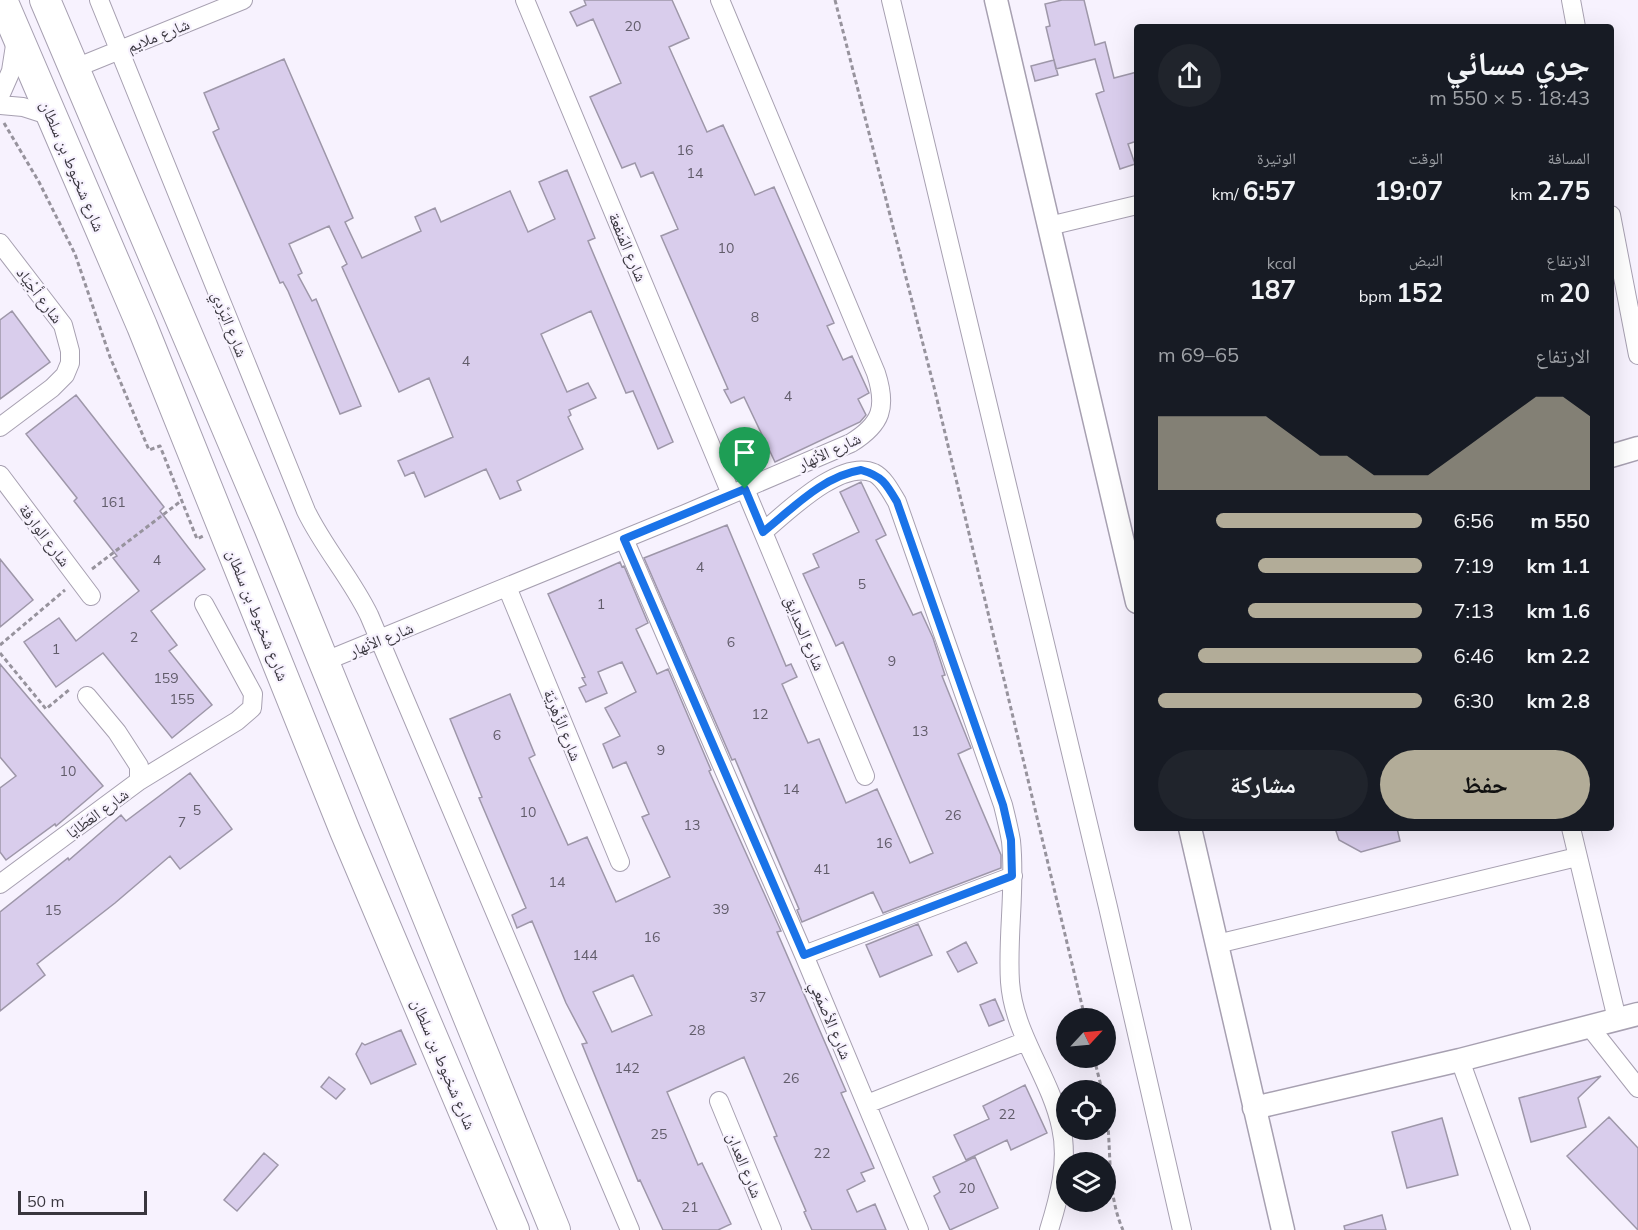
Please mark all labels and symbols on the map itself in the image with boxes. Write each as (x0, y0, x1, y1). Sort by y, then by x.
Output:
street label: شارع ملايم (124, 13, 193, 57)
house number: 20 (625, 17, 641, 35)
street label: شارع شخبوط بن سلطان (35, 98, 110, 235)
house number: 16 (677, 141, 693, 159)
house number: 14 (687, 164, 704, 182)
street label: شارع المَنفعة (604, 209, 651, 285)
house number: 10 (718, 239, 734, 257)
street label: شارع أجْيَاد (12, 263, 68, 328)
street label: شارع البَرْدِي (205, 288, 252, 361)
house number: 8 (751, 308, 759, 326)
house number: 4 (462, 352, 471, 370)
house number: 4 (784, 387, 793, 405)
pin (719, 427, 770, 489)
street label: شارع الأنهار (793, 428, 864, 476)
house number: 161 (100, 493, 126, 511)
street label: شارع الوارفة (14, 500, 75, 571)
street label: شارع شخبوط بن سلطان (222, 546, 294, 684)
house number: 4 (153, 551, 162, 569)
house number: 4 (696, 558, 705, 576)
house number: 5 (858, 575, 866, 593)
street label: شارع الحدايق (779, 592, 830, 674)
house number: 1 (597, 595, 605, 613)
street label: شارع الأنهار (345, 617, 416, 662)
house number: 2 (130, 628, 138, 646)
house number: 6 (727, 633, 735, 651)
house number: 1 (52, 640, 60, 658)
house number: 9 (888, 652, 896, 670)
house number: 159 (153, 669, 179, 687)
street label: شارع الزَّهْريّة (539, 686, 586, 764)
house number: 155 (169, 690, 195, 708)
house number: 12 (752, 705, 768, 723)
house number: 13 (912, 722, 928, 740)
house number: 6 (493, 726, 501, 744)
house number: 9 (657, 741, 665, 759)
house number: 10 (60, 762, 76, 780)
house number: 14 (783, 780, 800, 798)
street label: شارع العَطَايَا (62, 784, 133, 843)
house number: 5 (193, 801, 201, 819)
house number: 10 (520, 803, 536, 821)
house number: 26 (945, 806, 961, 824)
house number: 7 (178, 813, 186, 831)
house number: 13 (684, 816, 700, 834)
house number: 16 (876, 834, 892, 852)
house number: 41 (814, 860, 830, 878)
house number: 14 (549, 873, 566, 891)
house number: 39 (713, 900, 729, 918)
house number: 15 (45, 901, 61, 919)
house number: 16 (644, 928, 660, 946)
house number: 144 (572, 946, 598, 964)
street label: شارع الأصمَعِي (803, 978, 857, 1064)
house number: 37 (750, 988, 766, 1006)
street label: شارع شخبوط بن سلطان (406, 996, 481, 1133)
north arrow (1056, 1008, 1116, 1068)
house number: 28 (689, 1021, 705, 1039)
house number: 142 (614, 1059, 640, 1077)
house number: 26 (783, 1069, 799, 1087)
house number: 22 (999, 1105, 1015, 1123)
house number: 25 (651, 1125, 667, 1143)
street label: شارع العدان (722, 1129, 767, 1201)
house number: 22 (814, 1144, 830, 1162)
house number: 20 (959, 1179, 975, 1197)
scale bar (18, 1188, 147, 1216)
house number: 21 (682, 1198, 698, 1216)

